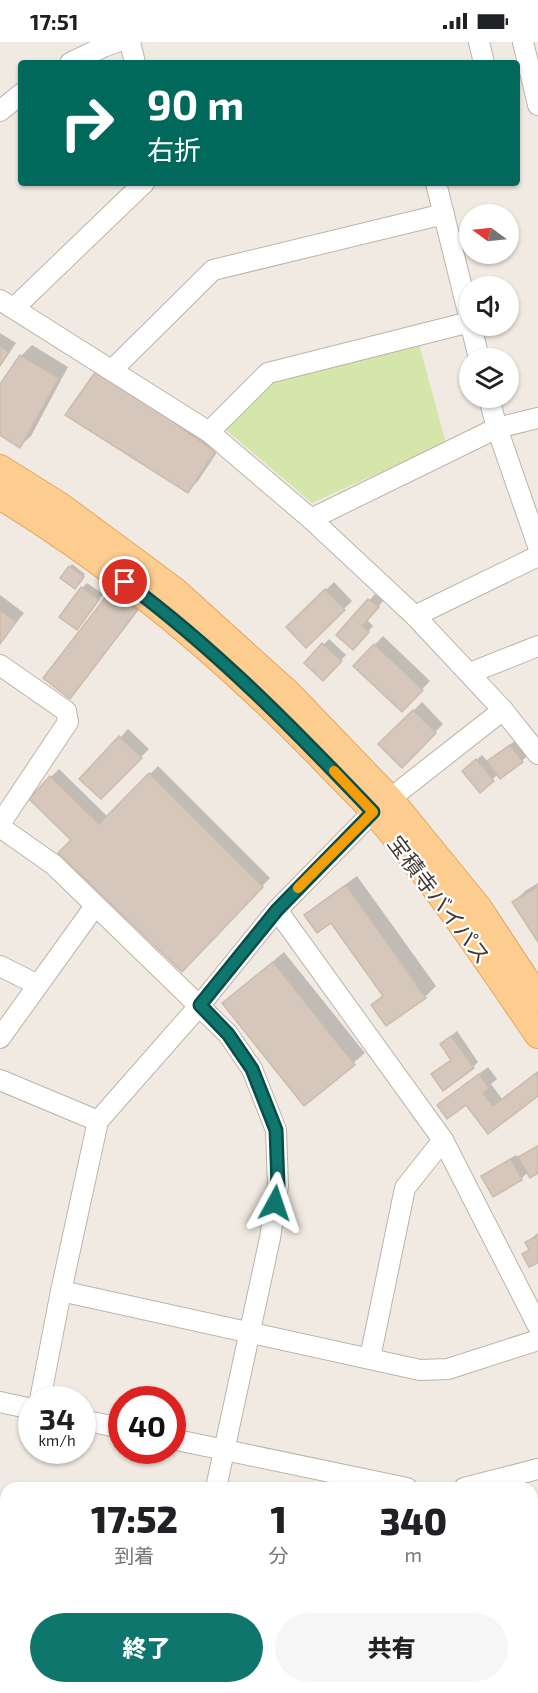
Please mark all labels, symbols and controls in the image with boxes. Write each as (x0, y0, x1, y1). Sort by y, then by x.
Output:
text: 17:51 (30, 8, 78, 34)
text: 90 m (147, 78, 244, 128)
icon: right (48, 84, 126, 162)
text: 右折 (147, 133, 201, 165)
north arrow (459, 204, 519, 264)
map controls (459, 204, 519, 408)
button: sound (459, 276, 519, 336)
button: layers (459, 348, 519, 408)
pin (99, 556, 150, 607)
icon: arrive (108, 565, 141, 598)
street label: 宝積寺バイパス (383, 830, 497, 968)
position arrow (243, 1171, 307, 1235)
speed limit sign: 40 (108, 1386, 186, 1464)
text: 34 (39, 1400, 75, 1436)
text: km/h (38, 1431, 76, 1449)
text: 17:52 (91, 1497, 178, 1540)
text: 1 (271, 1497, 287, 1540)
text: 340 (380, 1499, 447, 1542)
text: m (405, 1542, 422, 1566)
text: 到着 (114, 1543, 154, 1567)
text: 分 (269, 1543, 289, 1567)
button: 終了 (30, 1613, 263, 1682)
button: 共有 (275, 1613, 508, 1682)

